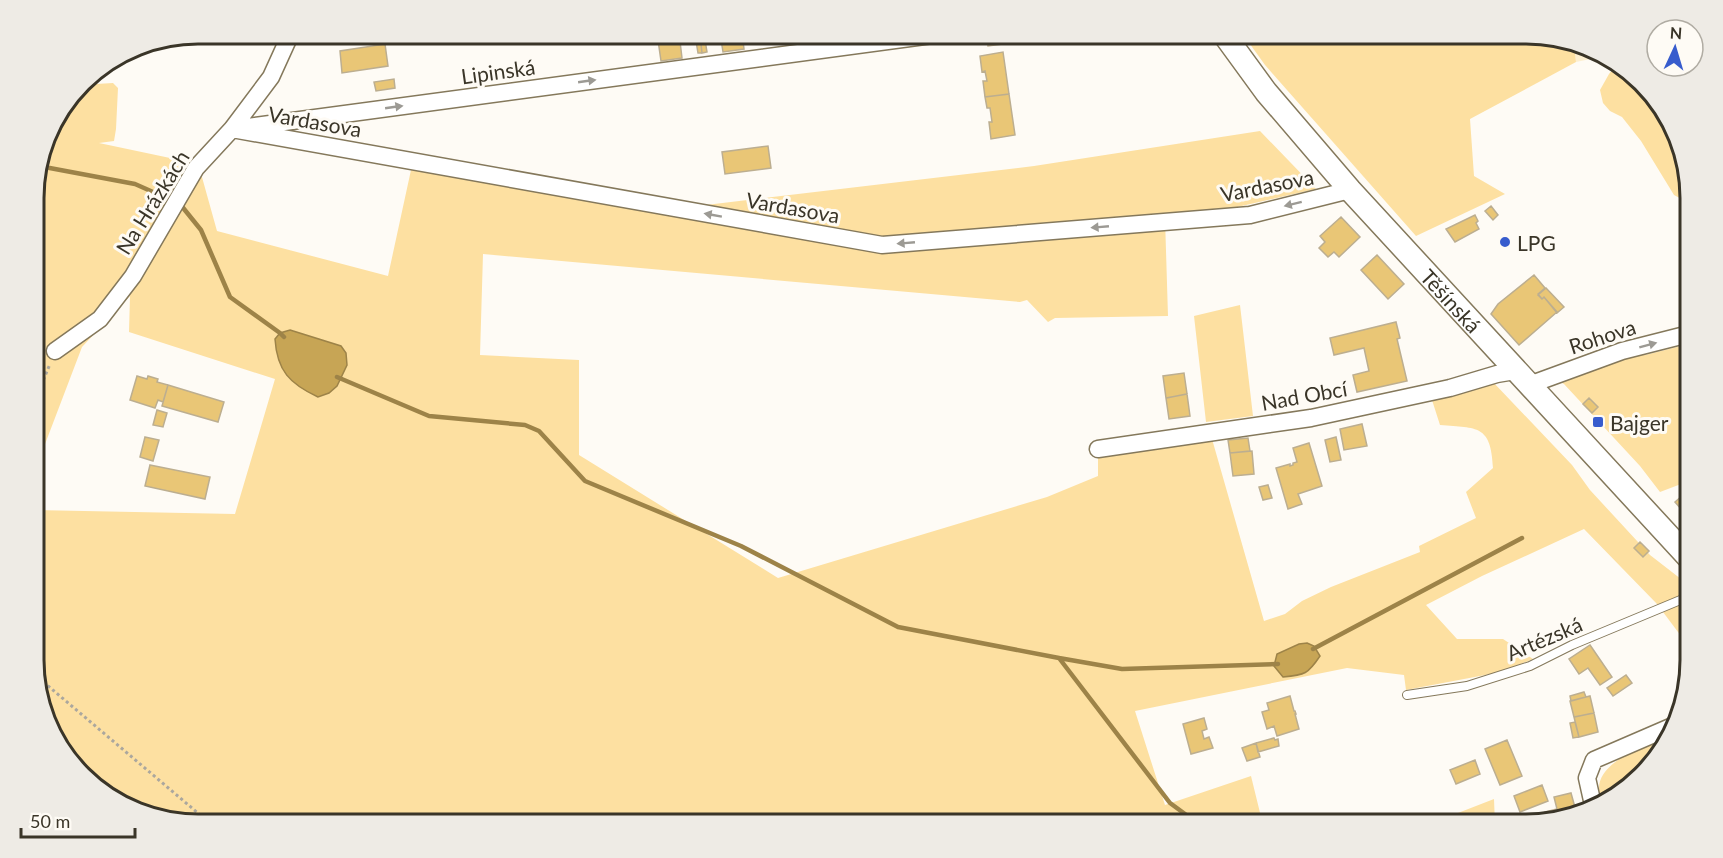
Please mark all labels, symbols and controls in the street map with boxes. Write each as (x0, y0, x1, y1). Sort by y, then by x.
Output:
north arrow (1645, 18, 1705, 78)
text: N (1669, 23, 1683, 42)
street label: Lipinská (459, 53, 537, 89)
one-way arrow (578, 77, 597, 86)
street label: Vardasova (266, 101, 364, 141)
one-way arrow (385, 103, 404, 112)
street label: Na Hrázkách (110, 145, 194, 259)
street label: Vardasova (1218, 164, 1316, 206)
street label: Vardasova (744, 187, 842, 227)
one-way arrow (1284, 200, 1302, 210)
one-way arrow (704, 210, 723, 219)
one-way arrow (1090, 222, 1109, 232)
place label: LPG (1517, 230, 1556, 255)
marker: LPG (1498, 235, 1512, 249)
one-way arrow (896, 239, 915, 248)
street label: Těšínská (1416, 263, 1487, 337)
street label: Rohova (1565, 313, 1639, 359)
one-way arrow (1638, 339, 1657, 349)
street label: Nad Obcí (1259, 375, 1350, 415)
place label: Bajger (1610, 410, 1669, 435)
marker: Bajger (1591, 415, 1605, 429)
street label: Artézská (1502, 611, 1586, 665)
scale bar (21, 801, 135, 839)
text: 50 m (30, 810, 70, 832)

